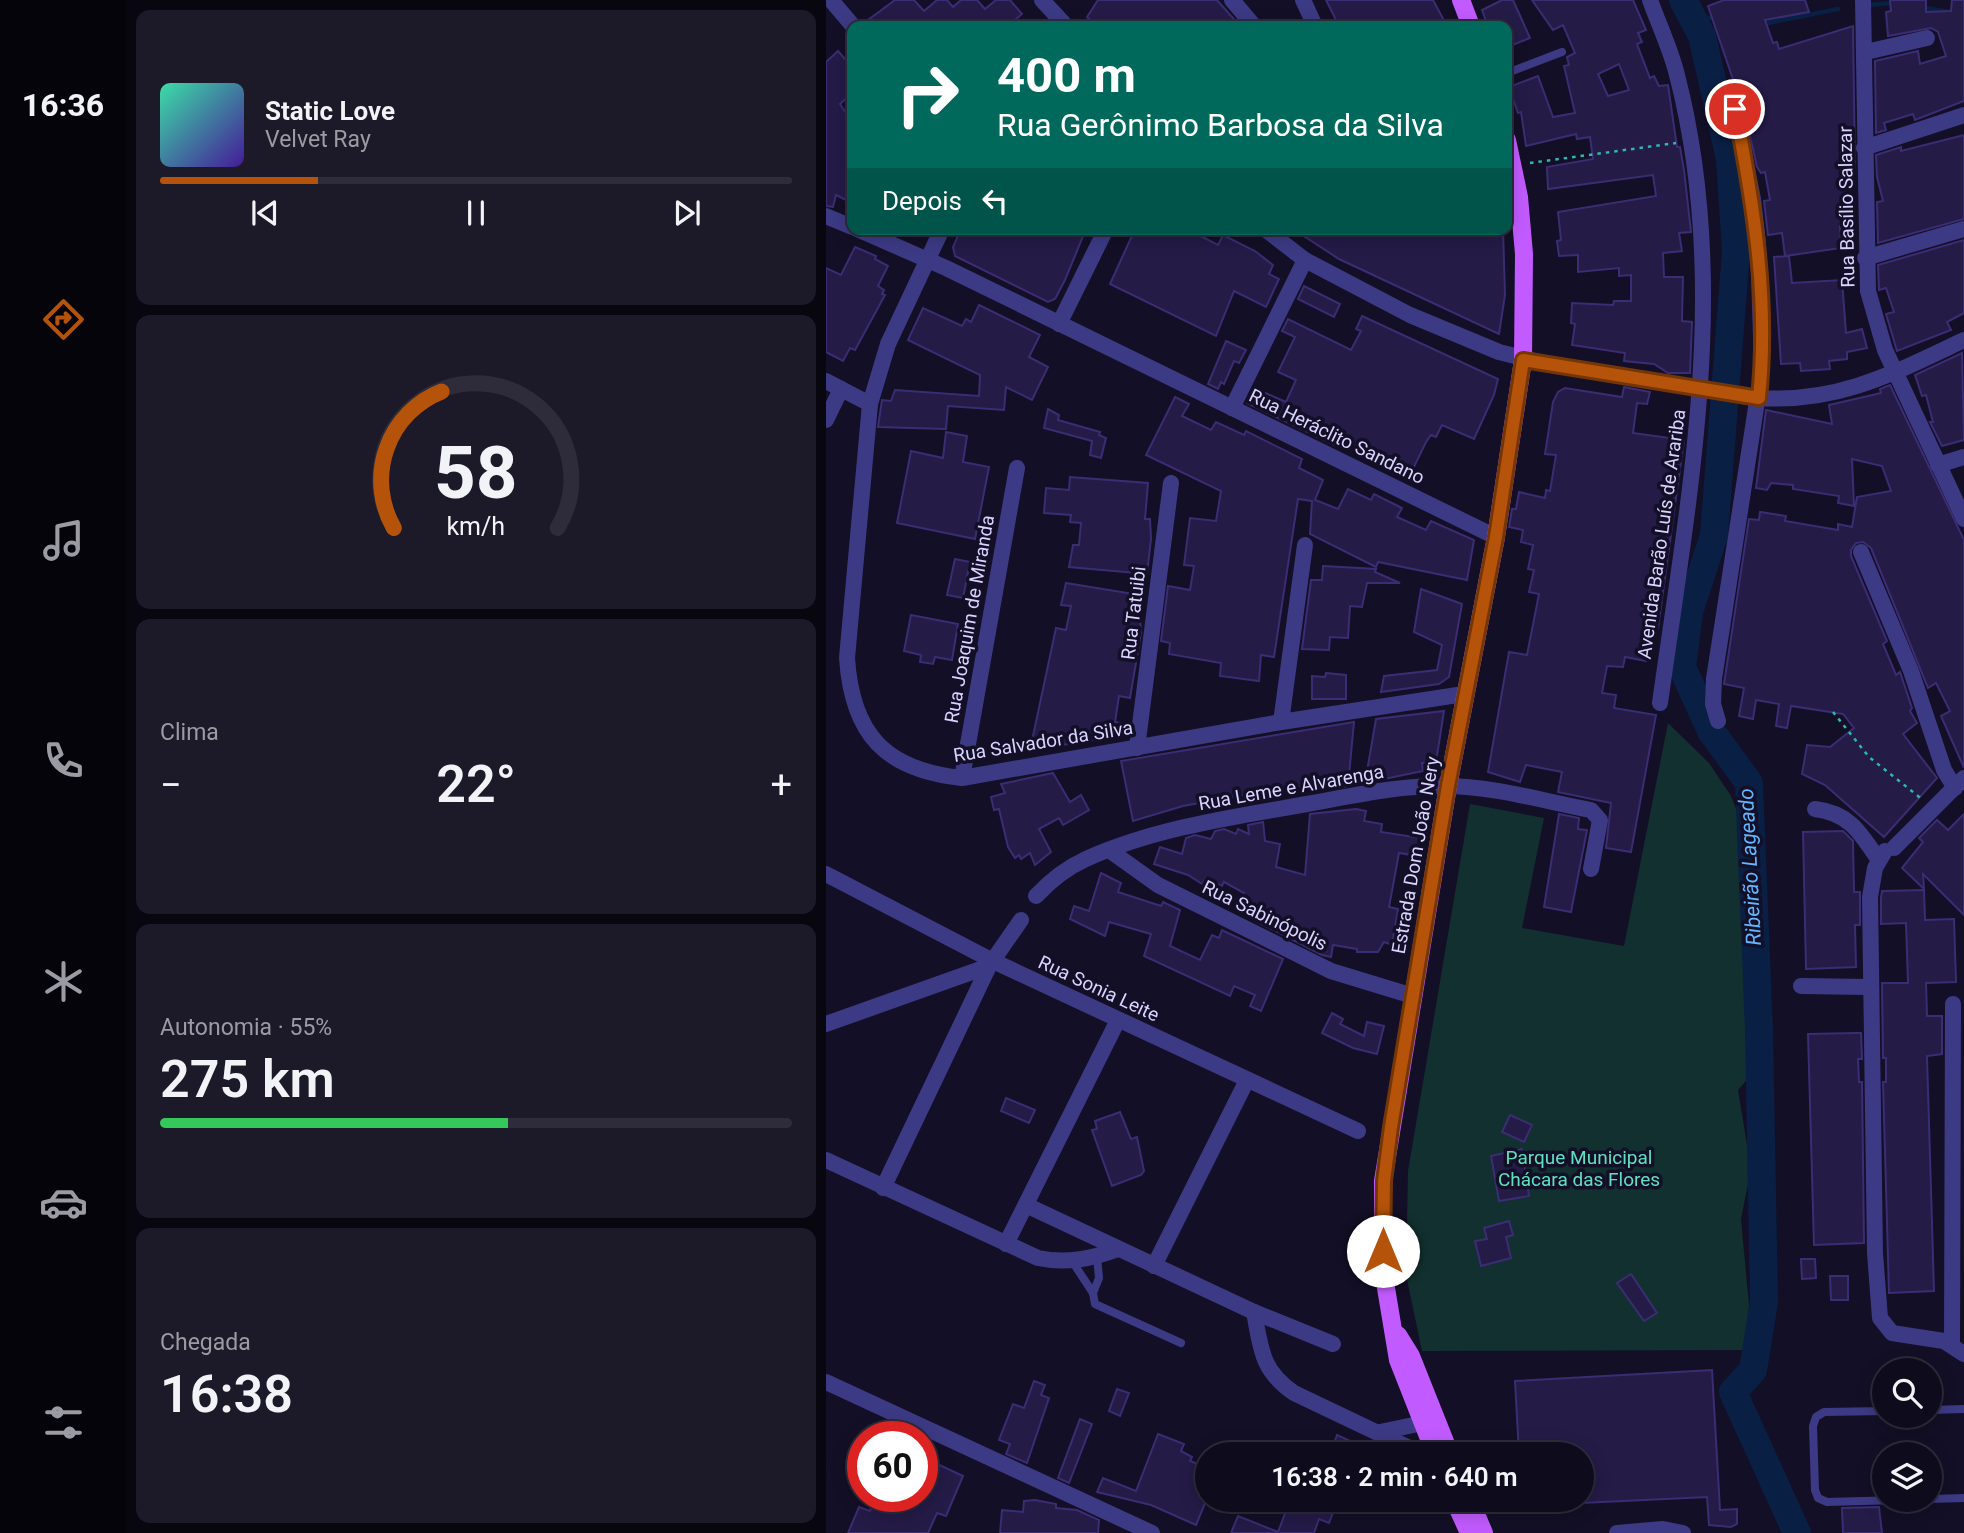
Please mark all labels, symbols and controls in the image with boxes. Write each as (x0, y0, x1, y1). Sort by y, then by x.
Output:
text: 400 m (997, 47, 1136, 104)
icon: right (882, 49, 973, 140)
pin (1705, 79, 1765, 139)
text: 16:36 (22, 86, 104, 124)
icon: arrive (1716, 90, 1754, 128)
text: Static Love (265, 96, 395, 126)
text: Rua Gerônimo Barbosa da Silva (997, 106, 1444, 144)
text: Velvet Ray (265, 126, 371, 153)
street label: Rua Basílio Salazar (1834, 126, 1859, 288)
icon: left (976, 182, 1014, 220)
text: Depois (882, 186, 962, 216)
icon: previous (246, 194, 284, 232)
icon: pause (457, 194, 495, 232)
icon: next (668, 194, 706, 232)
icon: directions (39, 295, 88, 344)
street label: Rua Heráclito Sandano (1245, 384, 1428, 489)
street label: Avenida Barão Luís de Arariba (1633, 408, 1690, 660)
text: 58 (434, 430, 518, 516)
text: km/h (447, 512, 505, 541)
street label: Rua Joaquim de Miranda (940, 513, 999, 725)
icon: music (39, 516, 88, 565)
street label: Rua Tatuibi (1116, 565, 1151, 661)
street label: Rua Salvador da Silva (952, 716, 1134, 767)
text: Clima (160, 719, 219, 746)
icon: phone (39, 736, 88, 785)
text: 22° (436, 754, 516, 815)
street label: Estrada Dom João Nery (1387, 755, 1444, 956)
street label: Rua Leme e Alvarenga (1197, 760, 1386, 815)
text: − (160, 763, 182, 807)
text: + (770, 763, 792, 807)
water label: Ribeirão Lageado (1734, 788, 1766, 946)
street label: Rua Sabinópolis (1199, 875, 1331, 956)
street label: Rua Sonia Leite (1035, 950, 1163, 1027)
icon: climate (39, 957, 88, 1006)
text: Autonomia · 55% (160, 1014, 332, 1041)
text: 275 km (160, 1049, 335, 1110)
park label: Parque Municipal Chácara das Flores (1498, 1146, 1660, 1191)
icon: car (39, 1178, 88, 1227)
position arrow (1346, 1214, 1420, 1288)
text: Chegada (160, 1329, 251, 1356)
map controls (1872, 1358, 1942, 1512)
button: search (1872, 1358, 1942, 1428)
text: 16:38 (160, 1364, 293, 1425)
icon: filters (39, 1398, 88, 1447)
speed limit sign: 60 (847, 1421, 938, 1512)
button: layers (1872, 1442, 1942, 1512)
text: 16:38 · 2 min · 640 m (1271, 1462, 1518, 1492)

